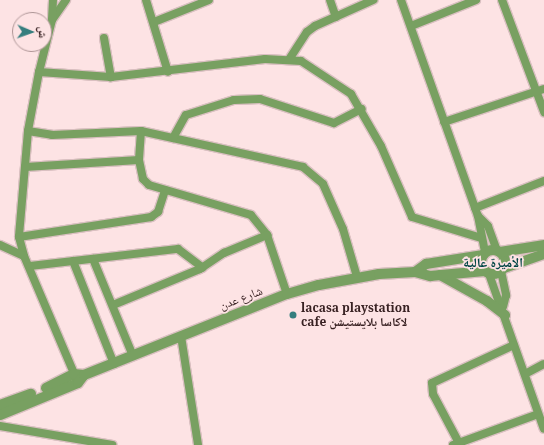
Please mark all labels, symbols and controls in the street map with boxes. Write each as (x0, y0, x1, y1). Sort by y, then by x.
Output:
north arrow (12, 12, 52, 52)
text: ش (36, 26, 51, 38)
district label: الأميرة عالية (463, 254, 523, 270)
street label: شارع عدن (218, 283, 264, 313)
place label: lacasa playstation cafe لاكاسا بلايستيشن (301, 301, 410, 329)
marker: lacasa playstation cafe لاكاسا بلايستيشن (288, 310, 298, 320)

